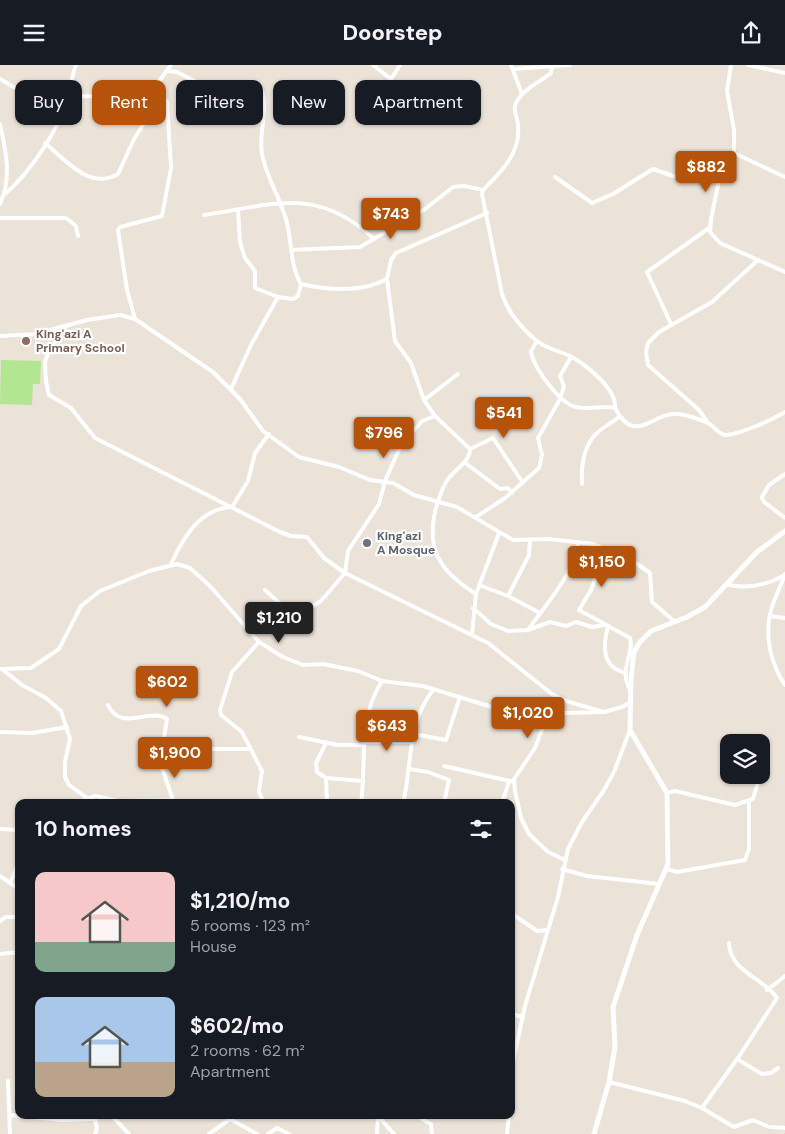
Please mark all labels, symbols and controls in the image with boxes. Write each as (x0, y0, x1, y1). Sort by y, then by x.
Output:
text: Doorstep (342, 18, 443, 47)
icon: menu (20, 19, 48, 47)
icon: share (737, 19, 765, 47)
chip: Buy (15, 80, 82, 125)
chip: Rent (92, 80, 166, 125)
chip: Filters (176, 80, 263, 125)
chip: New (273, 80, 345, 125)
chip: Apartment (355, 80, 481, 125)
pin: $882 (676, 151, 736, 193)
text: $882 (686, 156, 726, 177)
pin: $743 (361, 197, 421, 240)
text: $743 (372, 203, 410, 224)
place label: King'azi A Primary School (36, 326, 125, 356)
marker: King'azi A Primary School (20, 335, 32, 347)
pin: $541 (474, 397, 534, 439)
text: $541 (486, 402, 522, 423)
pin: $796 (354, 417, 414, 459)
text: $796 (365, 422, 403, 443)
place label: King'azi A Mosque (377, 528, 435, 558)
marker: King'azi A Mosque (361, 537, 373, 549)
pin: $1,150 (561, 545, 643, 588)
text: $1,150 (579, 551, 625, 572)
pin: $1,210 (238, 601, 320, 644)
text: $1,210 (256, 607, 302, 628)
pin: $602 (137, 665, 197, 708)
text: $602 (147, 671, 187, 692)
pin: $1,020 (487, 697, 569, 739)
text: $1,020 (502, 702, 554, 723)
pin: $643 (357, 709, 417, 752)
text: $643 (367, 715, 407, 736)
map controls (720, 734, 770, 784)
button: layers (720, 734, 770, 784)
pin: $1,900 (134, 737, 216, 779)
text: $1,900 (149, 742, 201, 763)
text: 10 homes (35, 815, 132, 843)
icon: filters (467, 815, 495, 843)
text: $1,210/mo (190, 887, 290, 915)
icon: home (75, 892, 135, 952)
text: 5 rooms · 123 m² (190, 915, 310, 936)
text: House (190, 936, 237, 957)
text: $602/mo (190, 1012, 284, 1040)
icon: home (75, 1017, 135, 1077)
text: 2 rooms · 62 m² (190, 1040, 305, 1061)
text: Apartment (190, 1061, 270, 1082)

